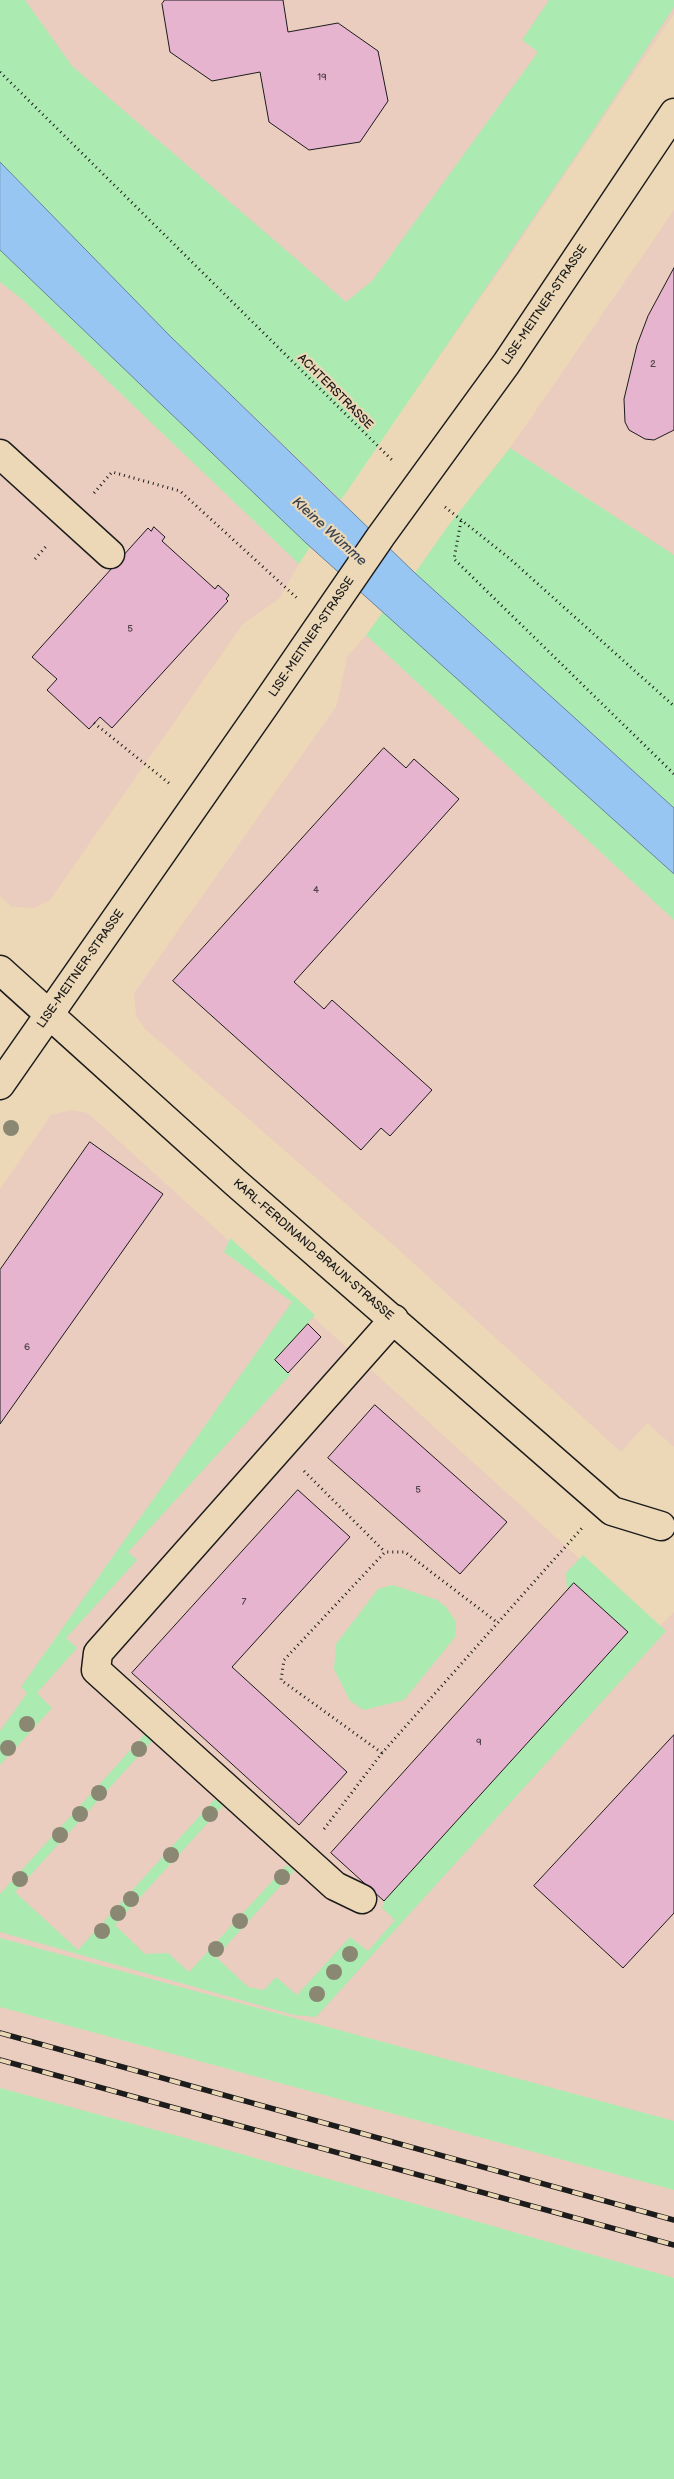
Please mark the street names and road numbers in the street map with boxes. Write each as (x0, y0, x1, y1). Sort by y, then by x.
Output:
street label: LISE-MEITNER-STRASSE (499, 242, 591, 368)
street label: ACHTERSTRASSE (294, 351, 376, 433)
street label: LISE-MEITNER-STRASSE (266, 574, 358, 700)
street label: LISE-MEITNER-STRASSE (34, 907, 128, 1031)
street label: KARL-FERDINAND-BRAUN-STRASSE (230, 1176, 396, 1324)

